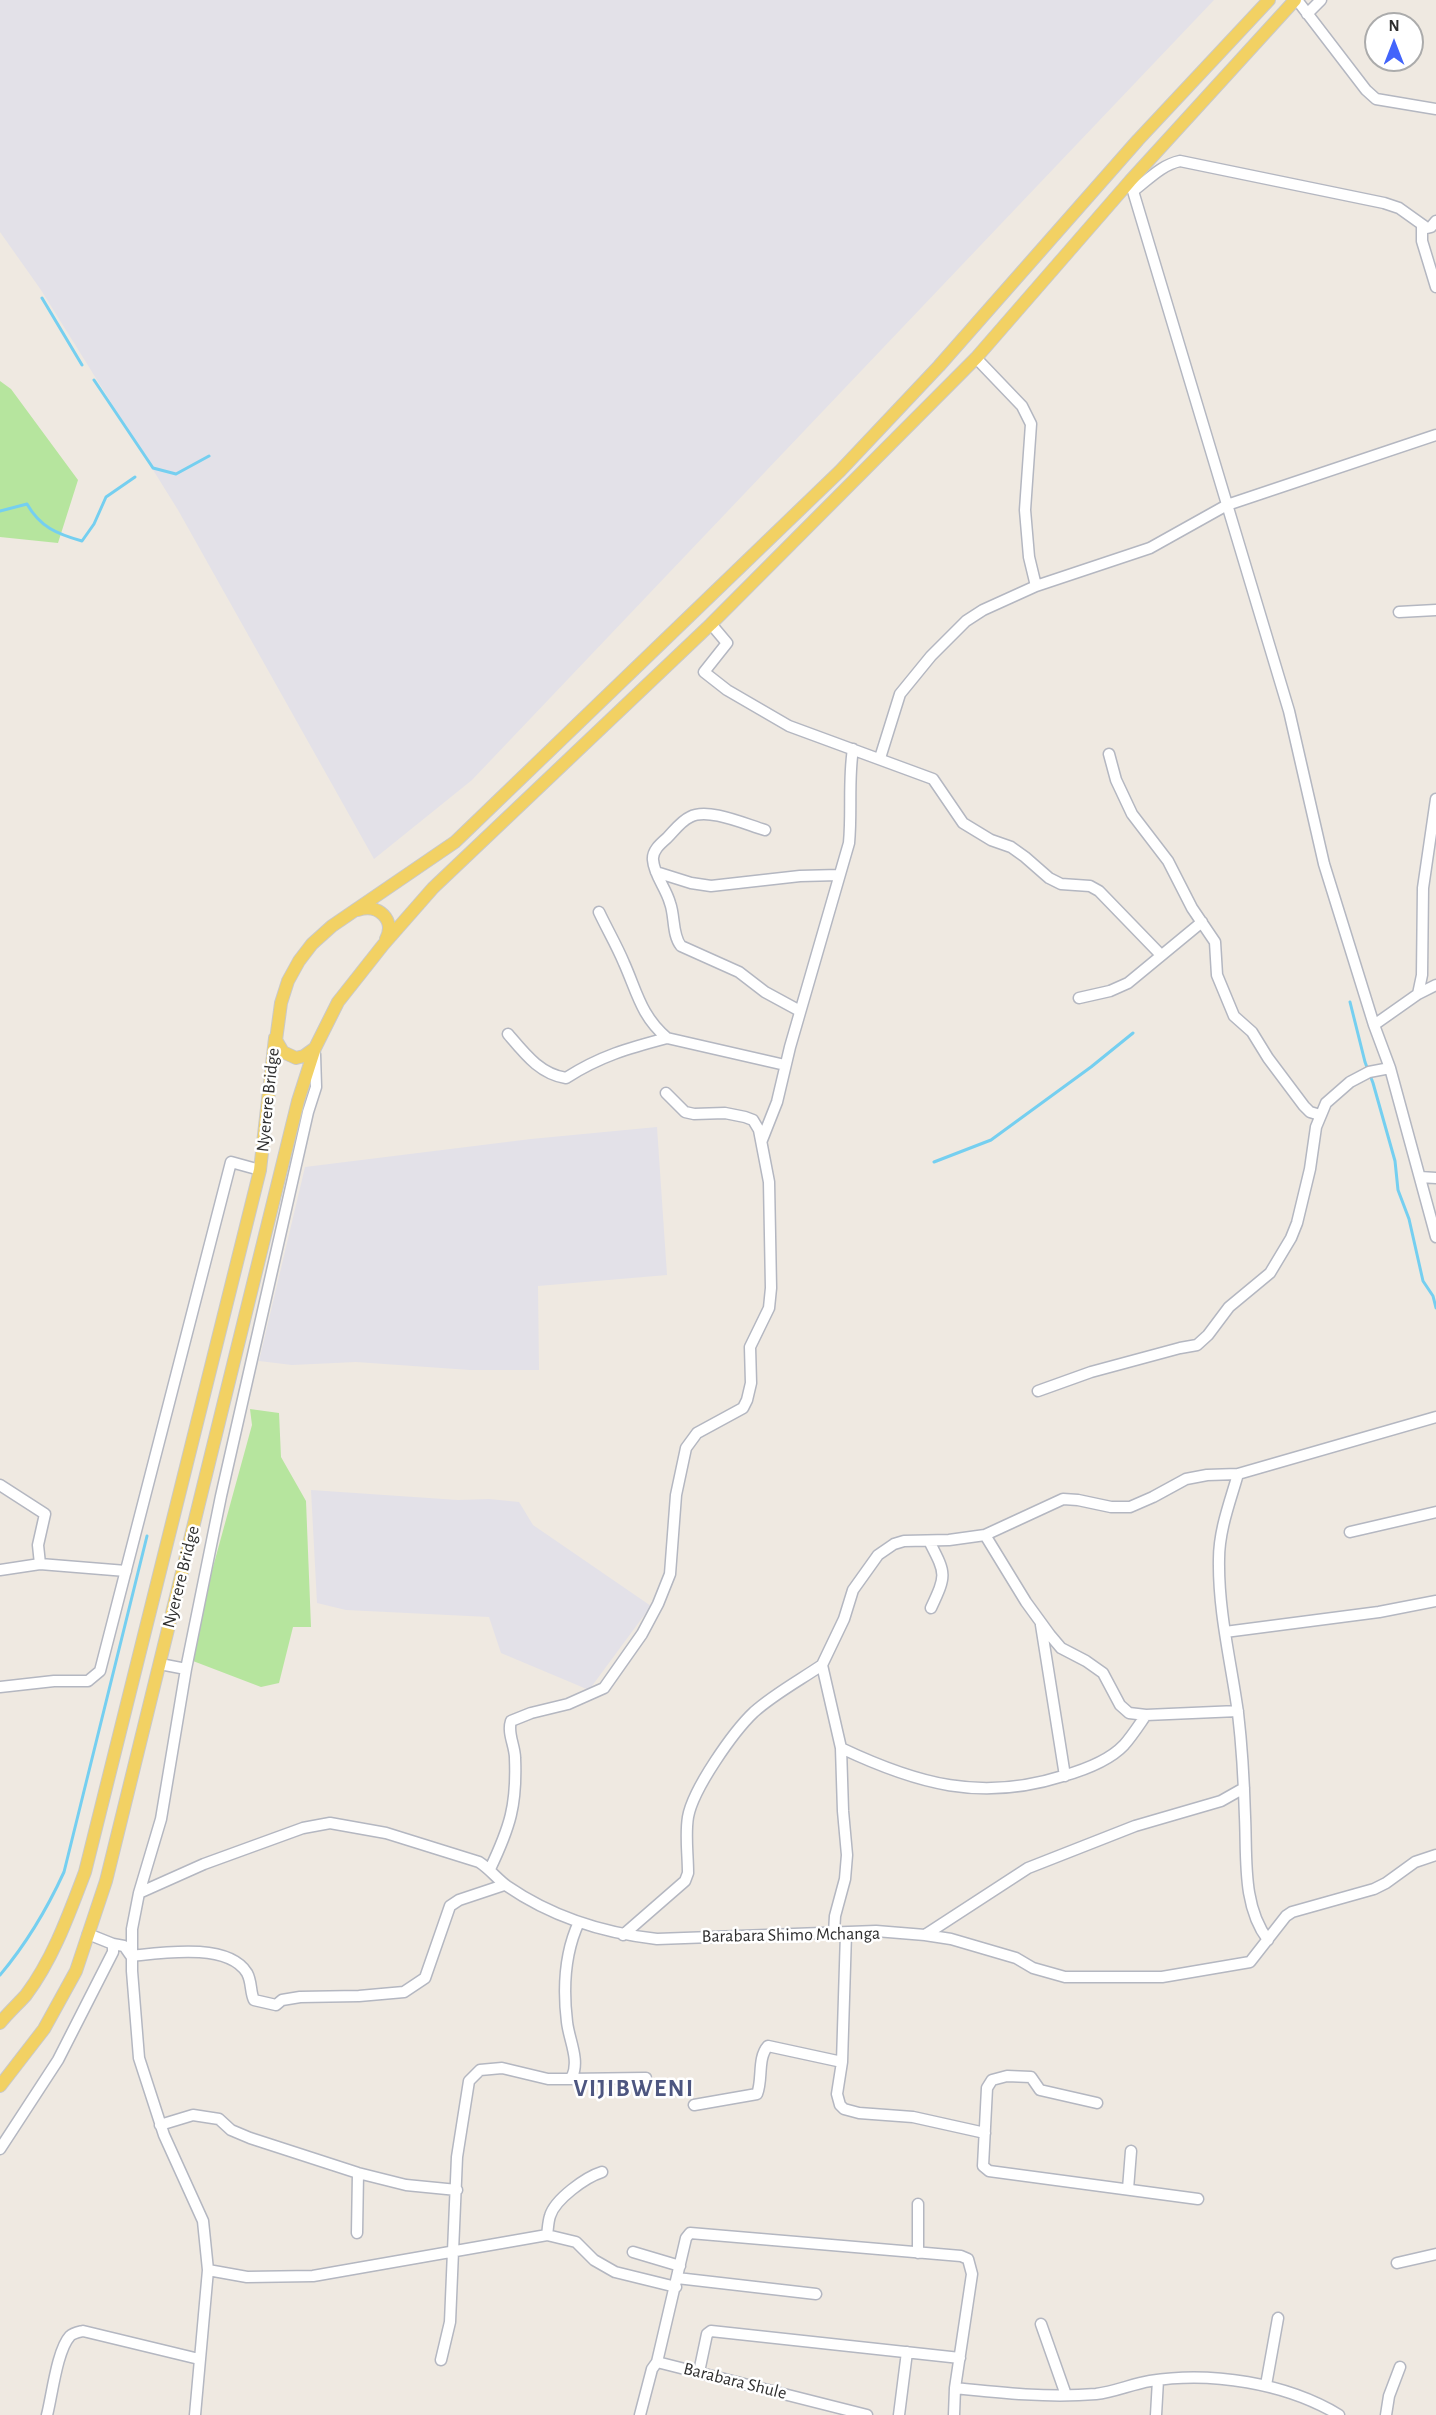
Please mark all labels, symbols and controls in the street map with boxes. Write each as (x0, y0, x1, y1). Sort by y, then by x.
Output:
north arrow (1364, 12, 1424, 72)
text: N (1388, 18, 1400, 34)
street label: Nyerere Bridge (252, 1047, 284, 1153)
street label: Nyerere Bridge (158, 1524, 204, 1630)
street label: Barabara Shimo Mchanga (701, 1923, 881, 1947)
district label: VIJIBWENI (573, 2075, 695, 2103)
street label: Barabara Shule (681, 2358, 789, 2404)

